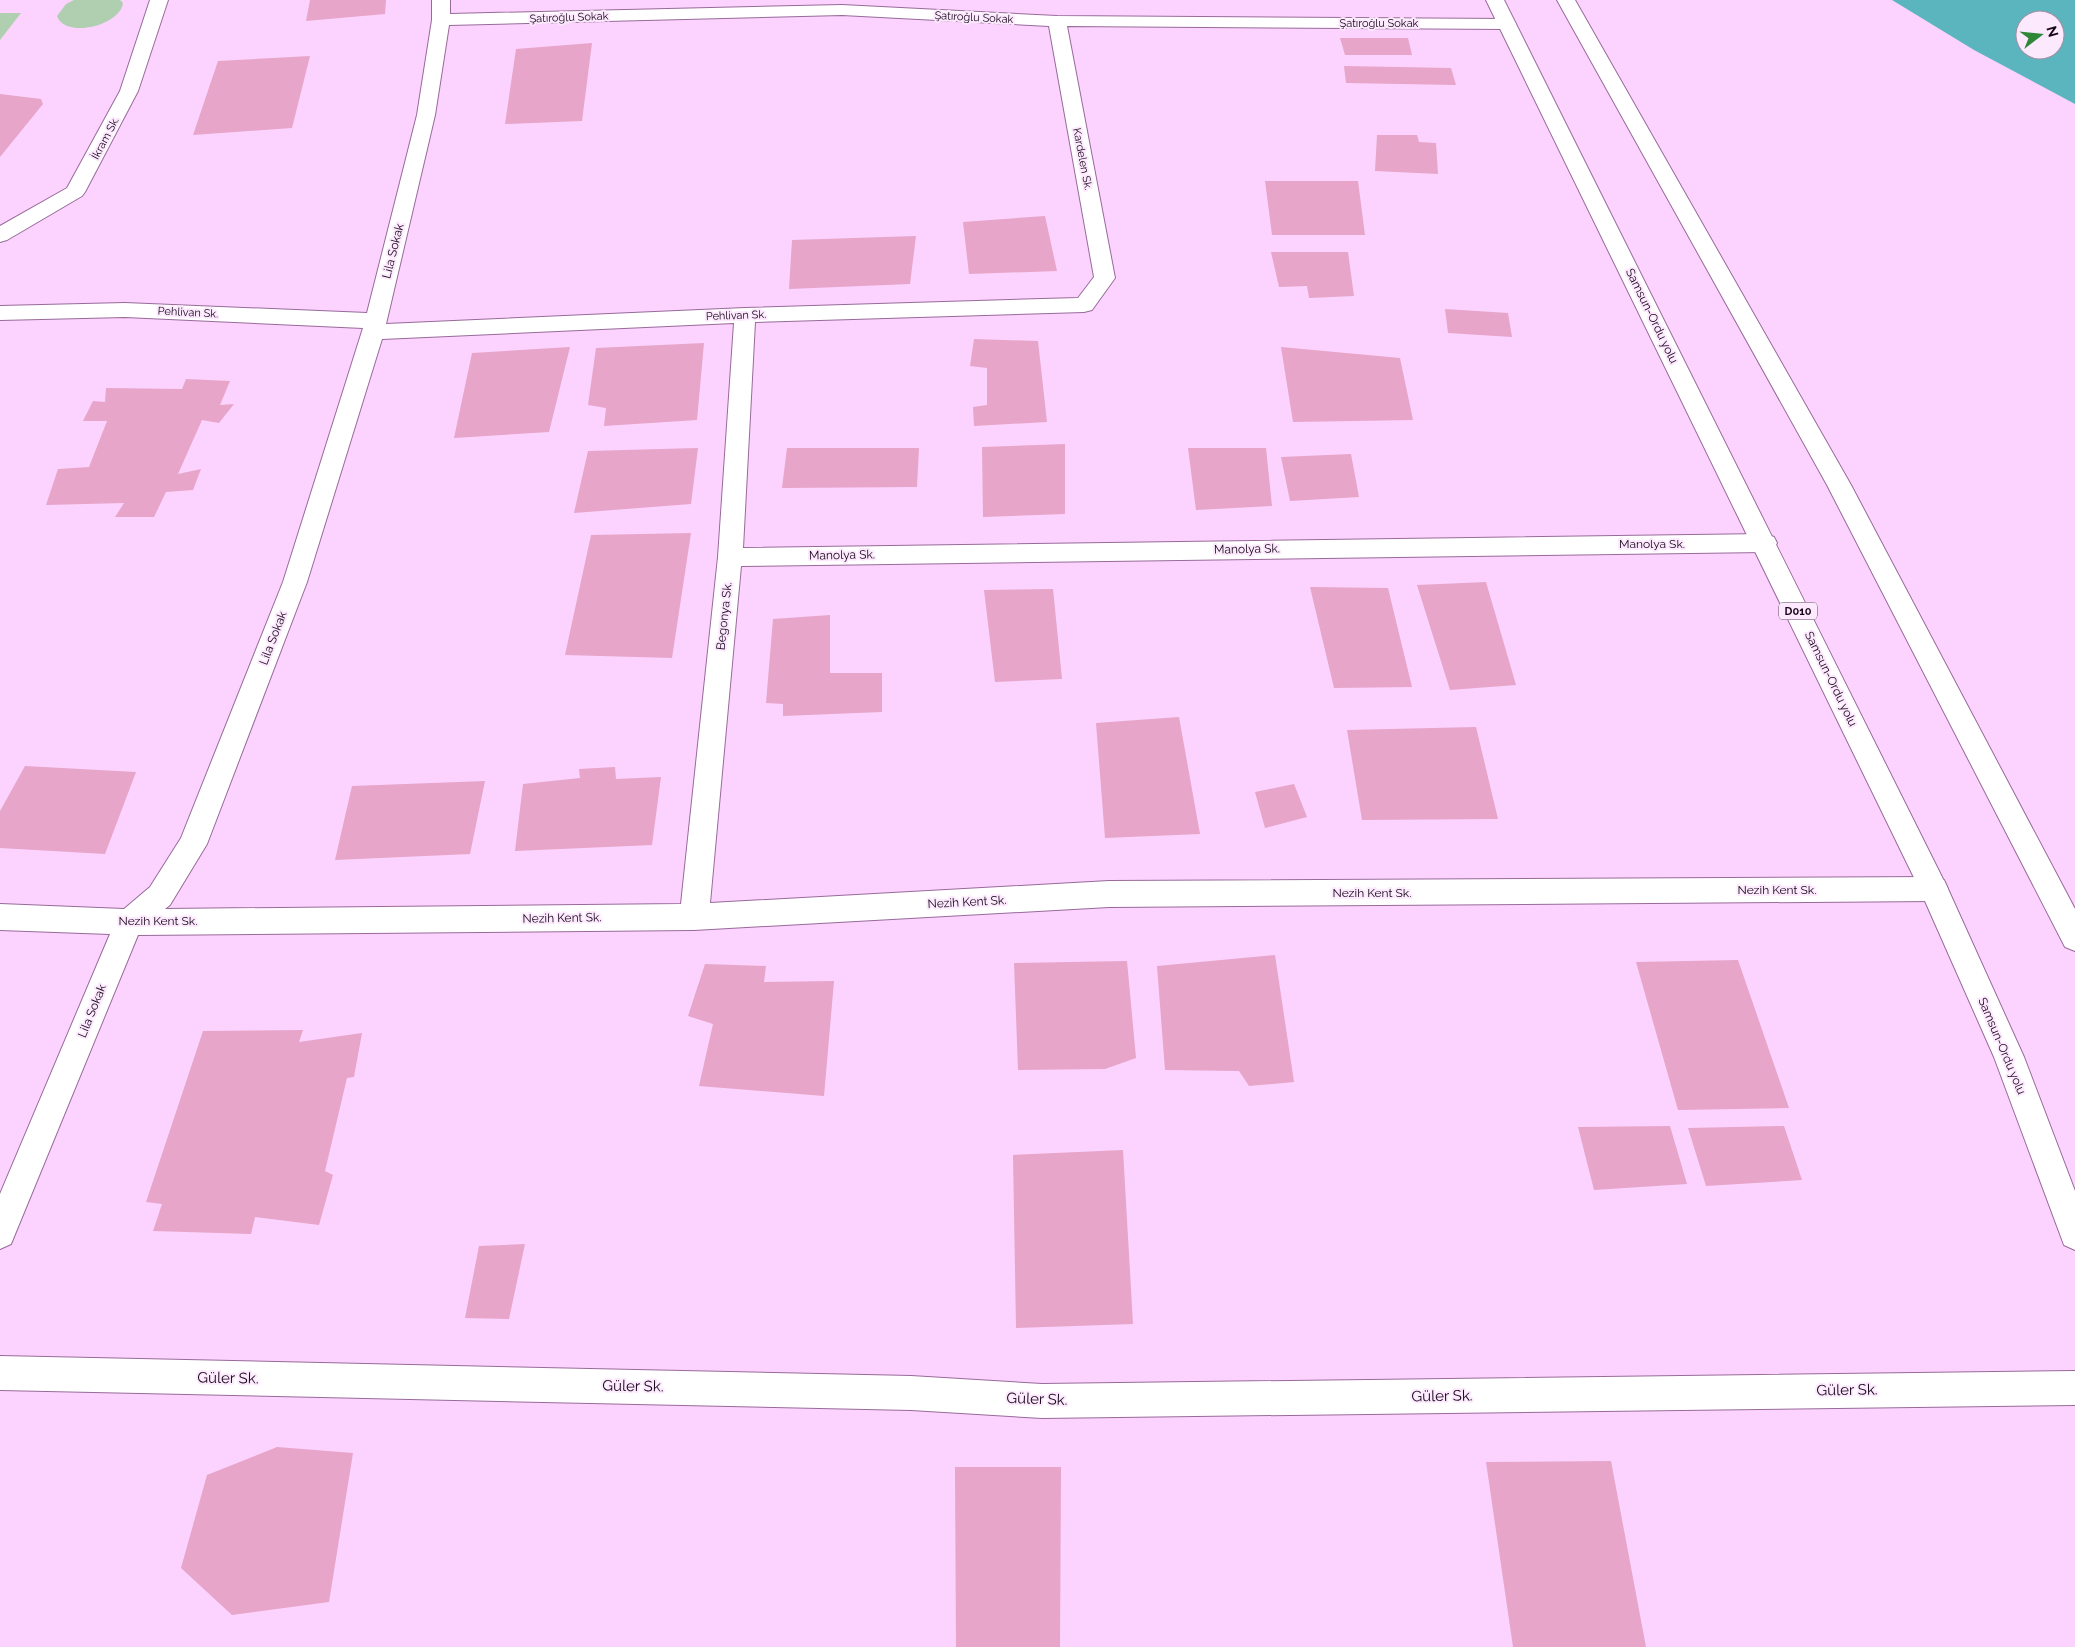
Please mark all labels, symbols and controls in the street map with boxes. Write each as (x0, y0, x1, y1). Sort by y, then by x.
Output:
street label: Şatıroğlu Sokak (934, 9, 1014, 26)
street label: Şatıroğlu Sokak (529, 10, 609, 25)
north arrow (2015, 10, 2065, 60)
street label: Şatıroğlu Sokak (1340, 17, 1419, 30)
text: N (2043, 24, 2062, 39)
street label: İkram Sk. (89, 115, 122, 162)
street label: Kardelen Sk. (1070, 127, 1095, 191)
street label: Lila Sokak (379, 221, 407, 280)
street label: Samsun-Ordu yolu (1623, 266, 1681, 366)
street label: Pehlivan Sk. (157, 304, 219, 321)
street label: Pehlivan Sk. (706, 308, 766, 323)
street label: Manolya Sk. (1619, 537, 1685, 551)
street label: Manolya Sk. (1214, 541, 1280, 557)
street label: Manolya Sk. (809, 547, 875, 563)
street label: Begonya Sk. (713, 581, 735, 651)
road number: D010 (1779, 602, 1817, 620)
street label: Lila Sokak (256, 609, 290, 667)
street label: Samsun-Ordu yolu (1802, 629, 1860, 729)
street label: Nezih Kent Sk. (1737, 883, 1817, 897)
street label: Nezih Kent Sk. (1332, 886, 1412, 900)
street label: Nezih Kent Sk. (927, 893, 1007, 911)
street label: Nezih Kent Sk. (522, 910, 602, 926)
street label: Nezih Kent Sk. (118, 914, 198, 928)
street label: Lila Sokak (75, 982, 109, 1040)
street label: Samsun-Ordu yolu (1975, 995, 2029, 1097)
street label: Güler Sk. (197, 1368, 259, 1388)
street label: Güler Sk. (602, 1376, 664, 1396)
street label: Güler Sk. (1816, 1380, 1878, 1400)
street label: Güler Sk. (1411, 1386, 1473, 1406)
street label: Güler Sk. (1006, 1389, 1068, 1409)

